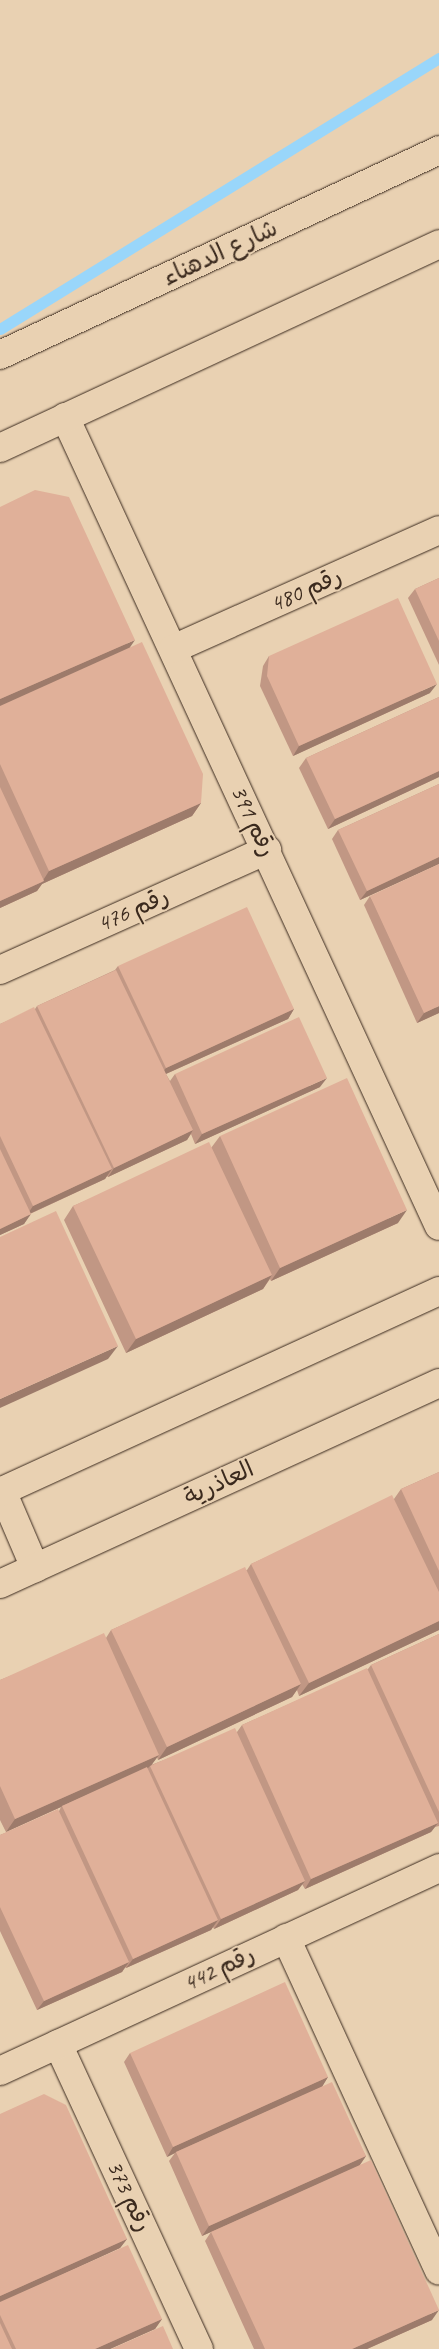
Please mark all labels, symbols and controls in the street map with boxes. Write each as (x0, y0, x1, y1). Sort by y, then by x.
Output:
street label: شارع الدهناء (158, 214, 282, 292)
street label: رقم 480 (266, 561, 346, 619)
street label: رقم 391 (224, 781, 282, 861)
street label: رقم 476 (93, 881, 173, 939)
street label: العاذرية (179, 1454, 259, 1512)
street label: رقم 442 (179, 1940, 259, 1998)
street label: رقم 373 (100, 2156, 158, 2236)

